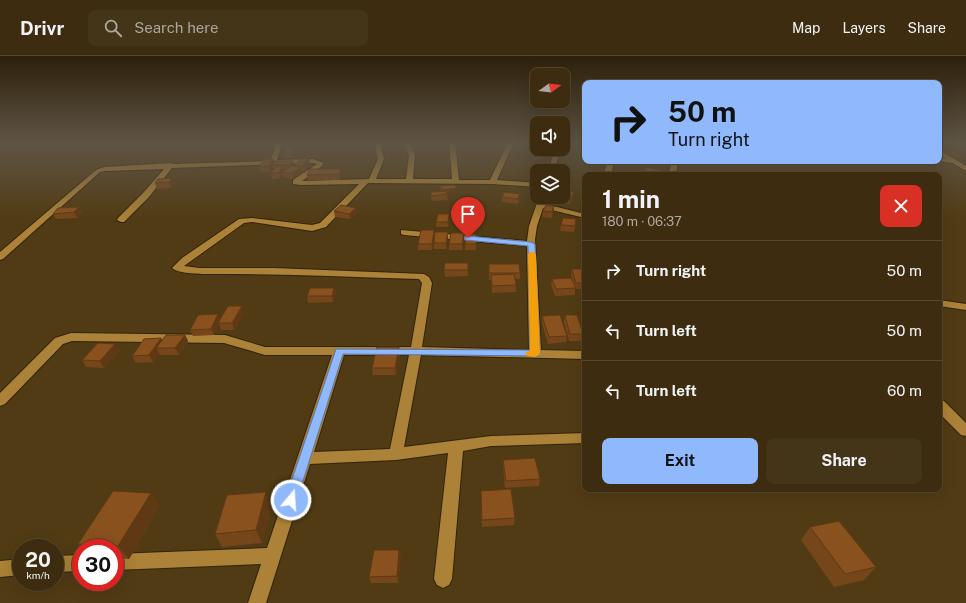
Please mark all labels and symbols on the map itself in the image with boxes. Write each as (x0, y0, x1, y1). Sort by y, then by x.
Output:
north arrow (530, 68, 570, 108)
pin (451, 197, 485, 238)
position arrow (270, 479, 312, 521)
speed limit sign: 30 (72, 539, 124, 591)

